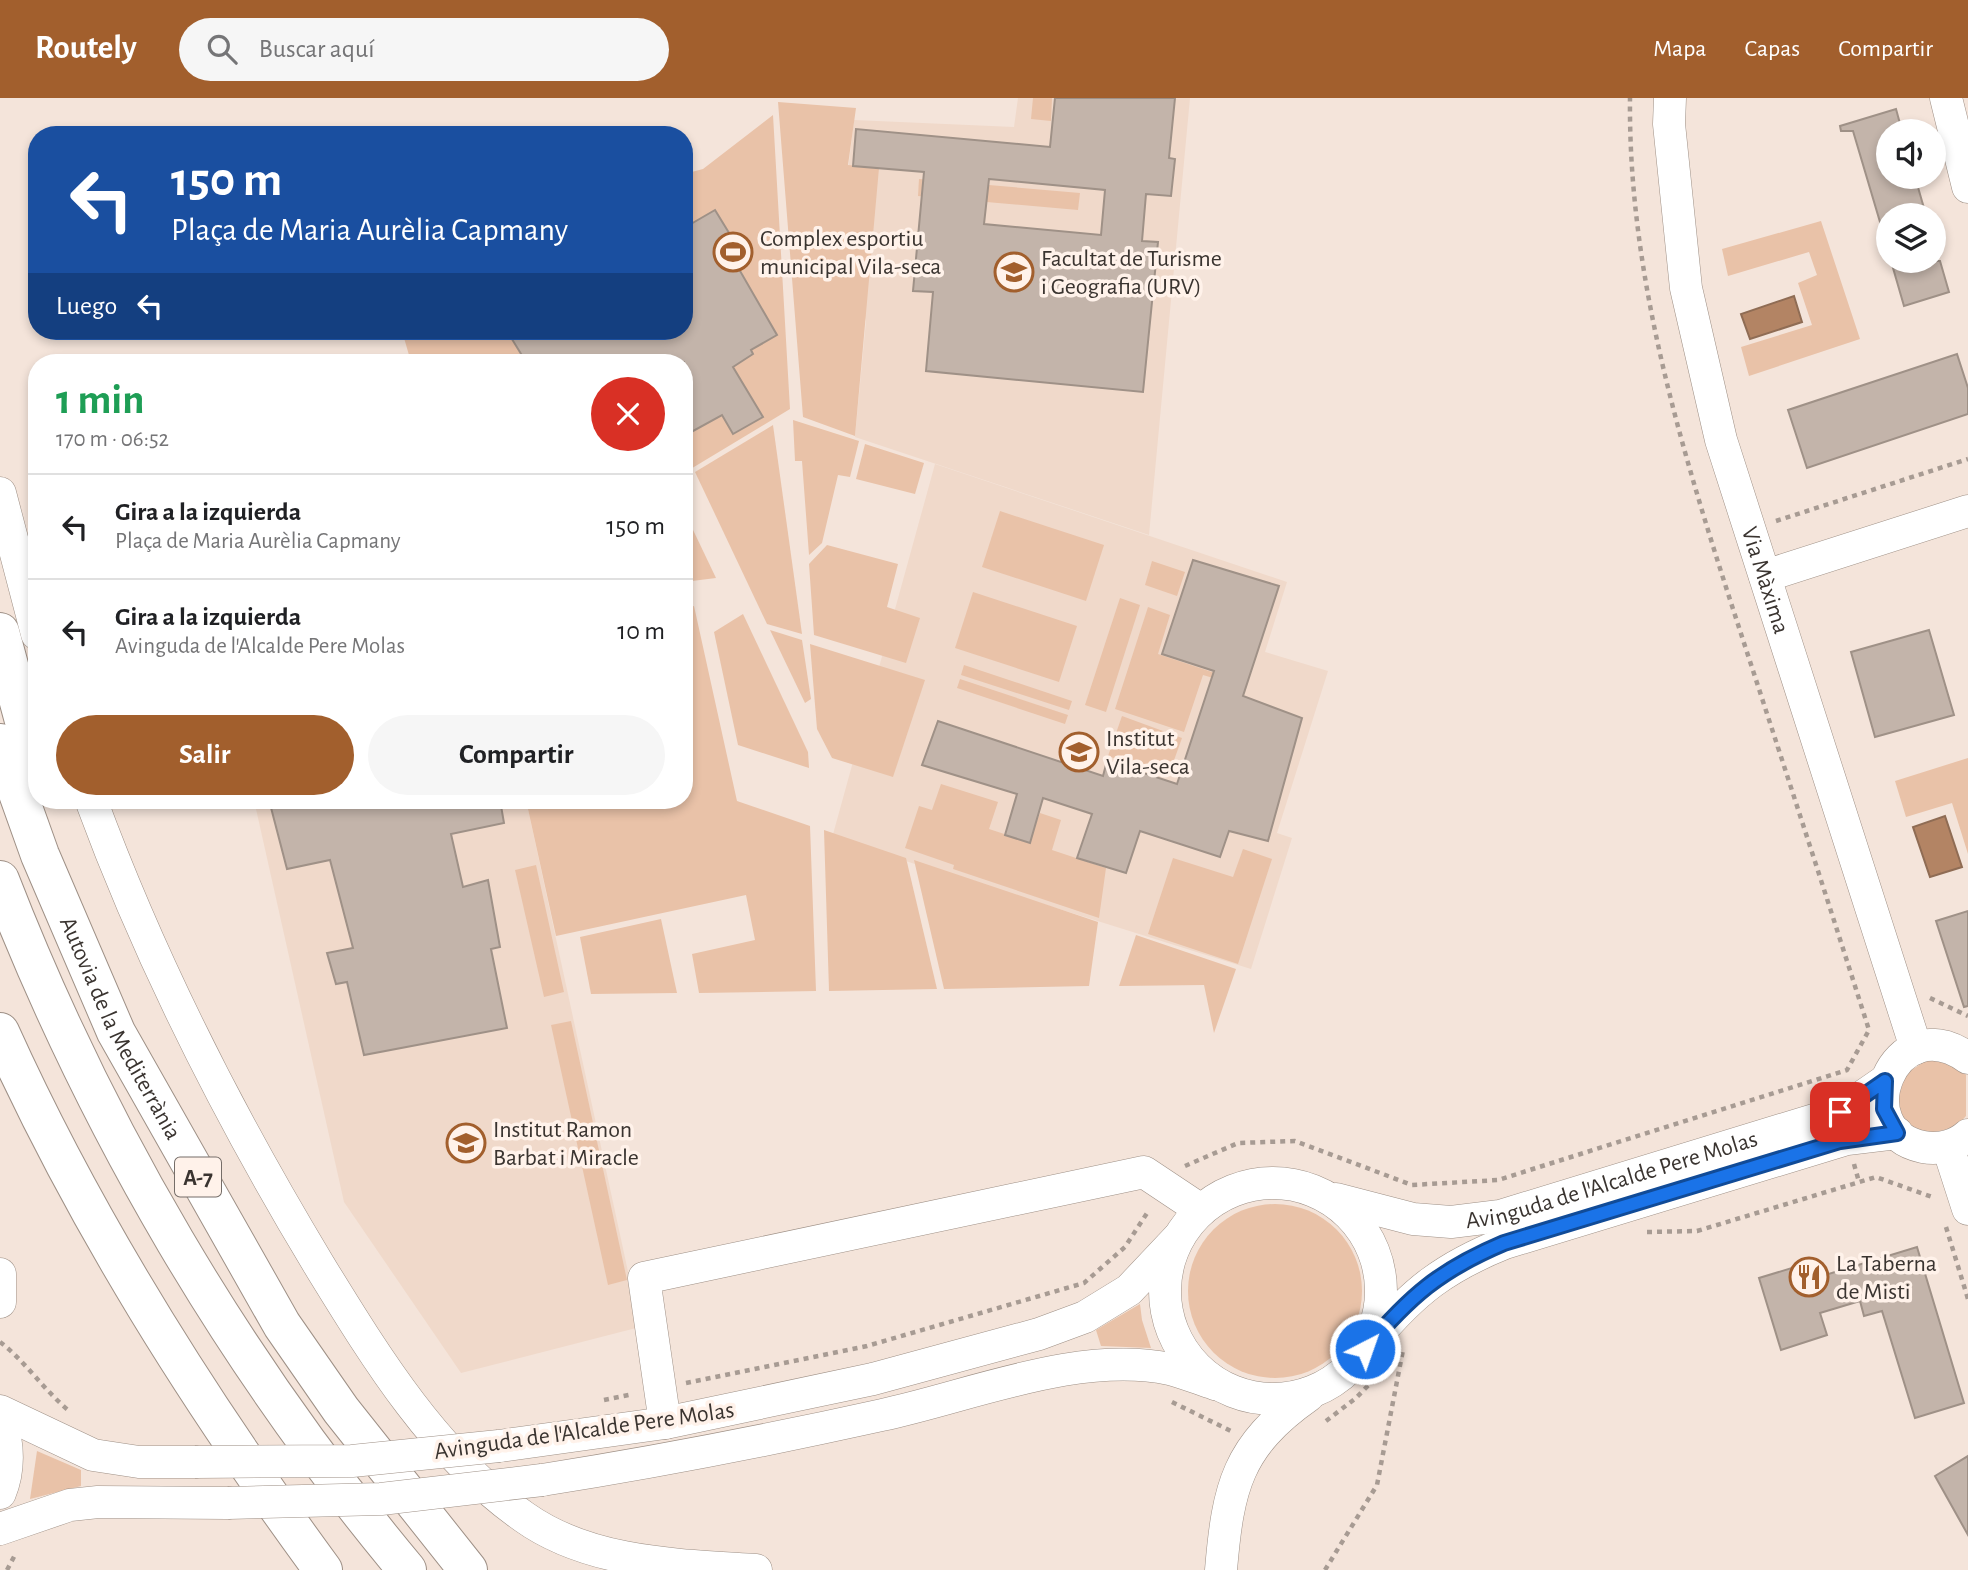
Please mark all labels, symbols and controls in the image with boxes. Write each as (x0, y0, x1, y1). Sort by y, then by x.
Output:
search box (179, 18, 669, 81)
icon: search (203, 30, 241, 68)
text: Routely (35, 32, 137, 65)
text: Buscar aquí (259, 36, 375, 62)
text: Mapa (1653, 37, 1706, 61)
text: Capas (1744, 37, 1800, 61)
text: Compartir (1838, 37, 1933, 61)
map controls (1876, 119, 1946, 273)
button: sound (1876, 119, 1946, 189)
icon: left (56, 154, 147, 245)
text: 150 m (171, 156, 282, 205)
button: layers (1876, 203, 1946, 273)
text: Plaça de Maria Aurèlia Capmany (171, 214, 568, 246)
place label: Complex esportiu municipal Vila-seca (760, 227, 941, 279)
sports icon: Complex esportiu municipal Vila-seca (712, 231, 754, 273)
place label: Facultat de Turisme i Geografia (URV) (1041, 247, 1222, 299)
school or university icon: Facultat de Turisme i Geografia (URV) (993, 251, 1035, 293)
icon: left (131, 287, 169, 325)
text: Luego (56, 293, 117, 319)
button: close (591, 377, 665, 451)
text: 1 min (56, 379, 145, 421)
text: 170 m · 06:52 (56, 428, 169, 451)
text: Gira a la izquierda (115, 499, 301, 525)
icon: left (56, 508, 94, 546)
text: 150 m (606, 513, 665, 539)
street label: Via Màxima (1737, 524, 1793, 637)
text: Plaça de Maria Aurèlia Capmany (115, 530, 400, 553)
text: Gira a la izquierda (115, 604, 301, 630)
icon: left (56, 613, 94, 651)
text: 10 m (617, 618, 665, 644)
text: Avinguda de l'Alcalde Pere Molas (115, 635, 405, 658)
button: Salir (56, 715, 354, 795)
button: Compartir (368, 715, 665, 795)
place label: Institut Vila-seca (1106, 727, 1190, 779)
school or university icon: Institut Vila-seca (1058, 731, 1100, 773)
street label: Autovia de la Mediterrània (55, 913, 185, 1144)
pin (1810, 1082, 1870, 1142)
icon: arrive (1821, 1093, 1859, 1131)
place label: Institut Ramon Barbat i Miracle (493, 1118, 639, 1170)
school or university icon: Institut Ramon Barbat i Miracle (445, 1122, 487, 1164)
street label: Avinguda de l'Alcalde Pere Molas (1464, 1127, 1760, 1233)
road number: A-7 (175, 1158, 221, 1196)
place label: La Taberna de Misti (1836, 1252, 1937, 1304)
restaurant icon: La Taberna de Misti (1788, 1256, 1830, 1298)
position arrow (1328, 1312, 1402, 1386)
street label: Avinguda de l'Alcalde Pere Molas (433, 1398, 736, 1464)

